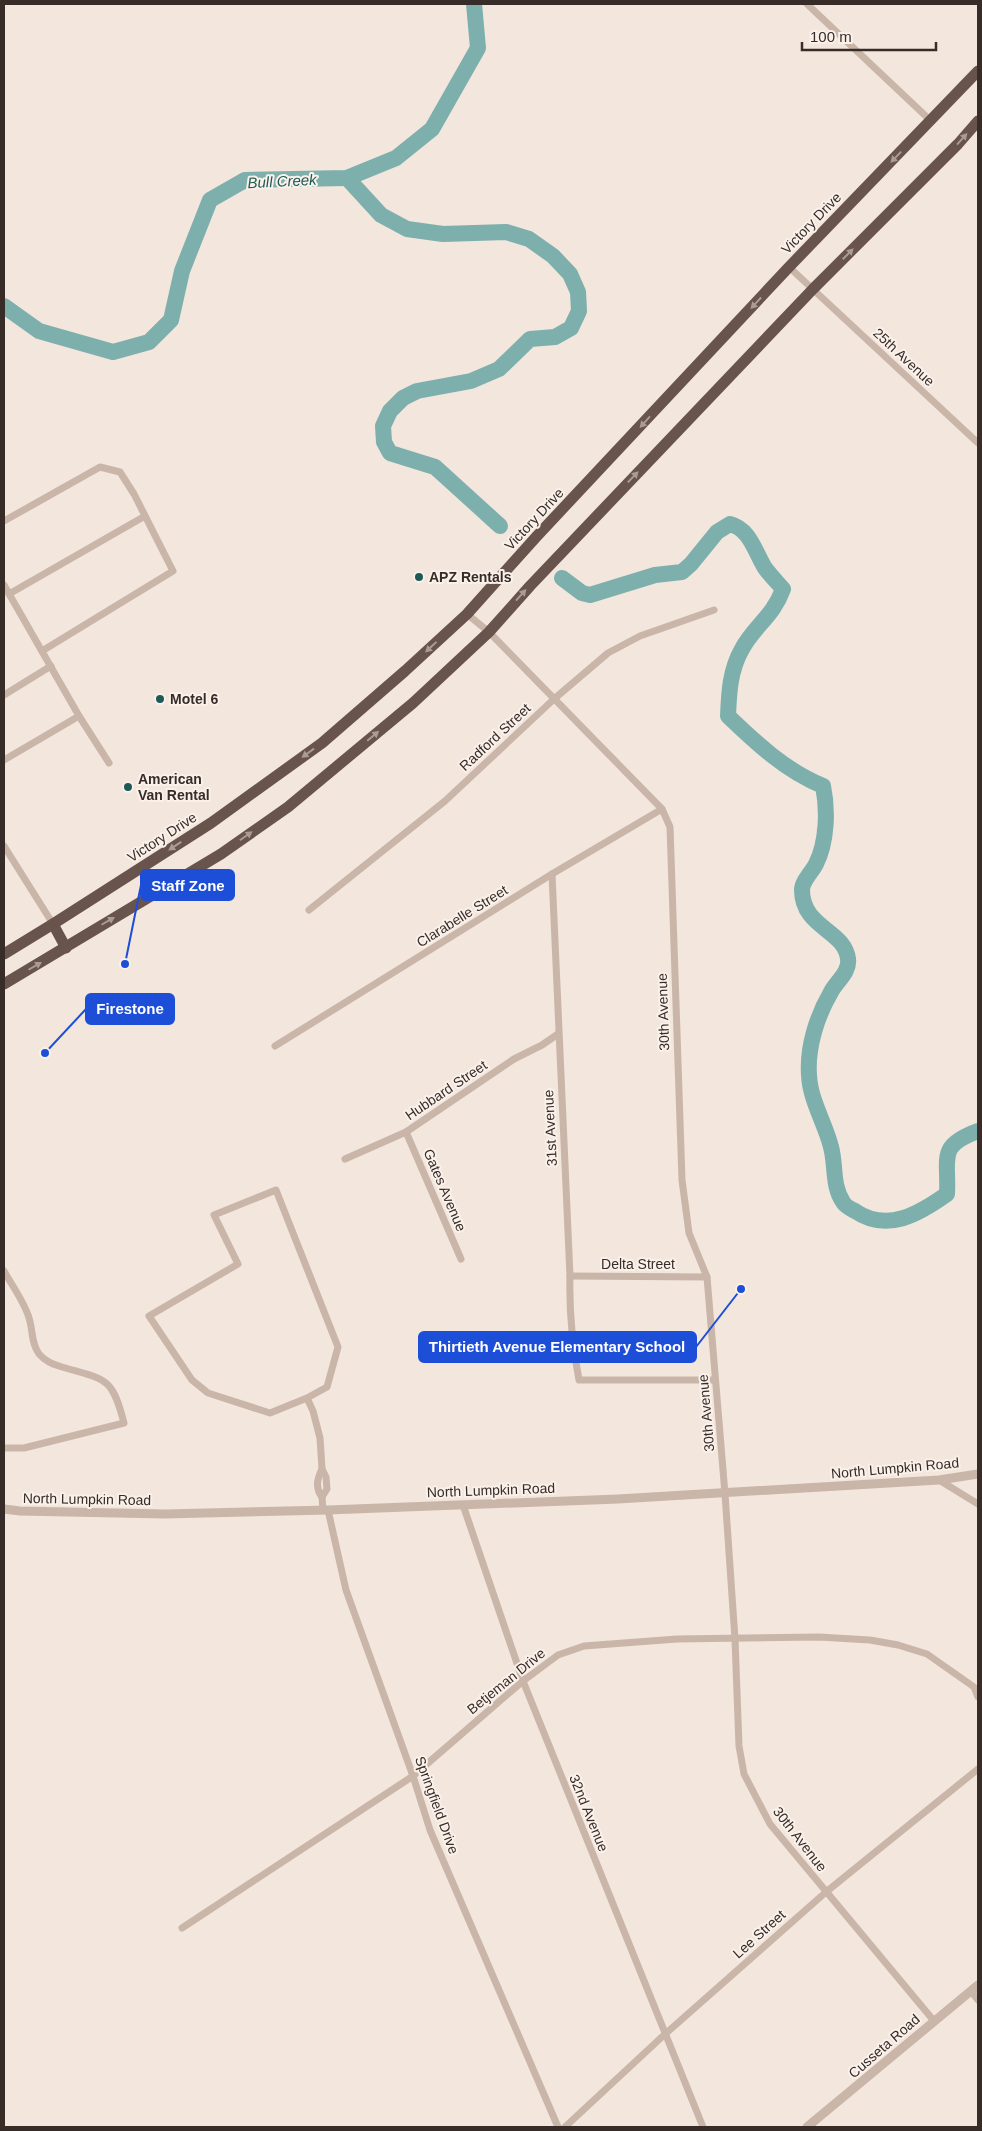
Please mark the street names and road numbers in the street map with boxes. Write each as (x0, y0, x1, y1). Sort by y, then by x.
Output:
street label: Victory Drive (778, 189, 844, 257)
street label: 25th Avenue (870, 325, 938, 389)
street label: Victory Drive (501, 484, 567, 553)
street label: Radford Street (456, 700, 534, 774)
street label: Victory Drive (124, 809, 200, 865)
street label: Clarabelle Street (414, 882, 511, 950)
street label: 30th Avenue (654, 973, 672, 1051)
street label: Hubbard Street (402, 1057, 490, 1123)
street label: 31st Avenue (540, 1089, 560, 1167)
street label: Gates Avenue (421, 1147, 470, 1234)
street label: Delta Street (601, 1256, 675, 1272)
street label: 30th Avenue (695, 1373, 717, 1452)
street label: North Lumpkin Road (830, 1454, 960, 1482)
street label: North Lumpkin Road (427, 1480, 555, 1500)
street label: North Lumpkin Road (23, 1490, 151, 1508)
street label: Betjeman Drive (464, 1645, 548, 1717)
street label: Springfield Drive (412, 1754, 462, 1856)
street label: 32nd Avenue (566, 1772, 612, 1854)
street label: 30th Avenue (770, 1803, 830, 1875)
street label: Lee Street (730, 1906, 788, 1962)
street label: Cusseta Road (845, 2011, 923, 2081)

